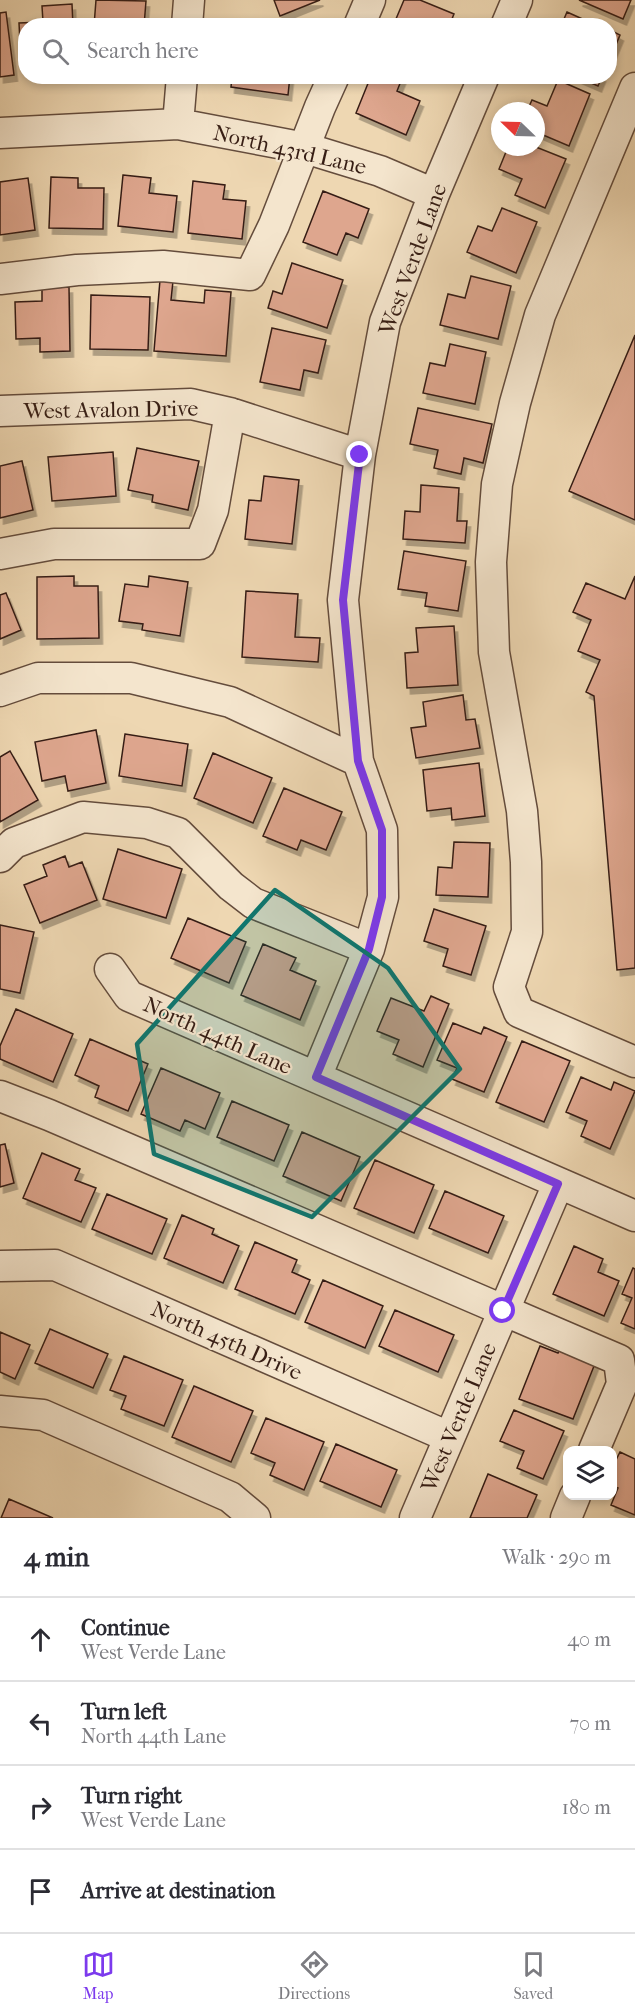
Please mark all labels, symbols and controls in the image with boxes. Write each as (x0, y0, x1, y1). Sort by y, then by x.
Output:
search box (18, 18, 617, 84)
icon: search (39, 35, 72, 68)
text: Search here (87, 38, 199, 64)
north arrow (491, 102, 545, 156)
street label: North 43rd Lane (211, 120, 369, 180)
street label: West Verde Lane (373, 180, 452, 340)
street label: West Avalon Drive (22, 395, 199, 425)
route end (346, 441, 372, 467)
street label: North 44th Lane (139, 992, 296, 1080)
street label: North 45th Drive (147, 1296, 306, 1386)
route start (489, 1297, 515, 1323)
street label: West Verde Lane (415, 1339, 502, 1497)
map controls (563, 1446, 617, 1500)
button: layers (563, 1446, 617, 1500)
text: 4 min (24, 1542, 89, 1573)
text: Walk · 290 m (502, 1546, 611, 1569)
text: Continue (81, 1615, 170, 1641)
icon: ahead (24, 1623, 57, 1656)
text: 40 m (567, 1628, 611, 1651)
text: West Verde Lane (81, 1641, 226, 1664)
text: Turn left (81, 1699, 167, 1725)
icon: left (24, 1707, 57, 1740)
text: 70 m (569, 1712, 611, 1735)
text: North 44th Lane (81, 1725, 226, 1748)
text: Turn right (81, 1783, 182, 1809)
icon: right (24, 1791, 57, 1824)
text: 180 m (562, 1796, 611, 1819)
text: West Verde Lane (81, 1809, 226, 1832)
icon: arrive (24, 1875, 57, 1908)
text: Arrive at destination (81, 1878, 275, 1904)
tab: Map (82, 1948, 115, 2003)
tab: Directions (278, 1948, 350, 2003)
tab: Saved (514, 1948, 553, 2003)

